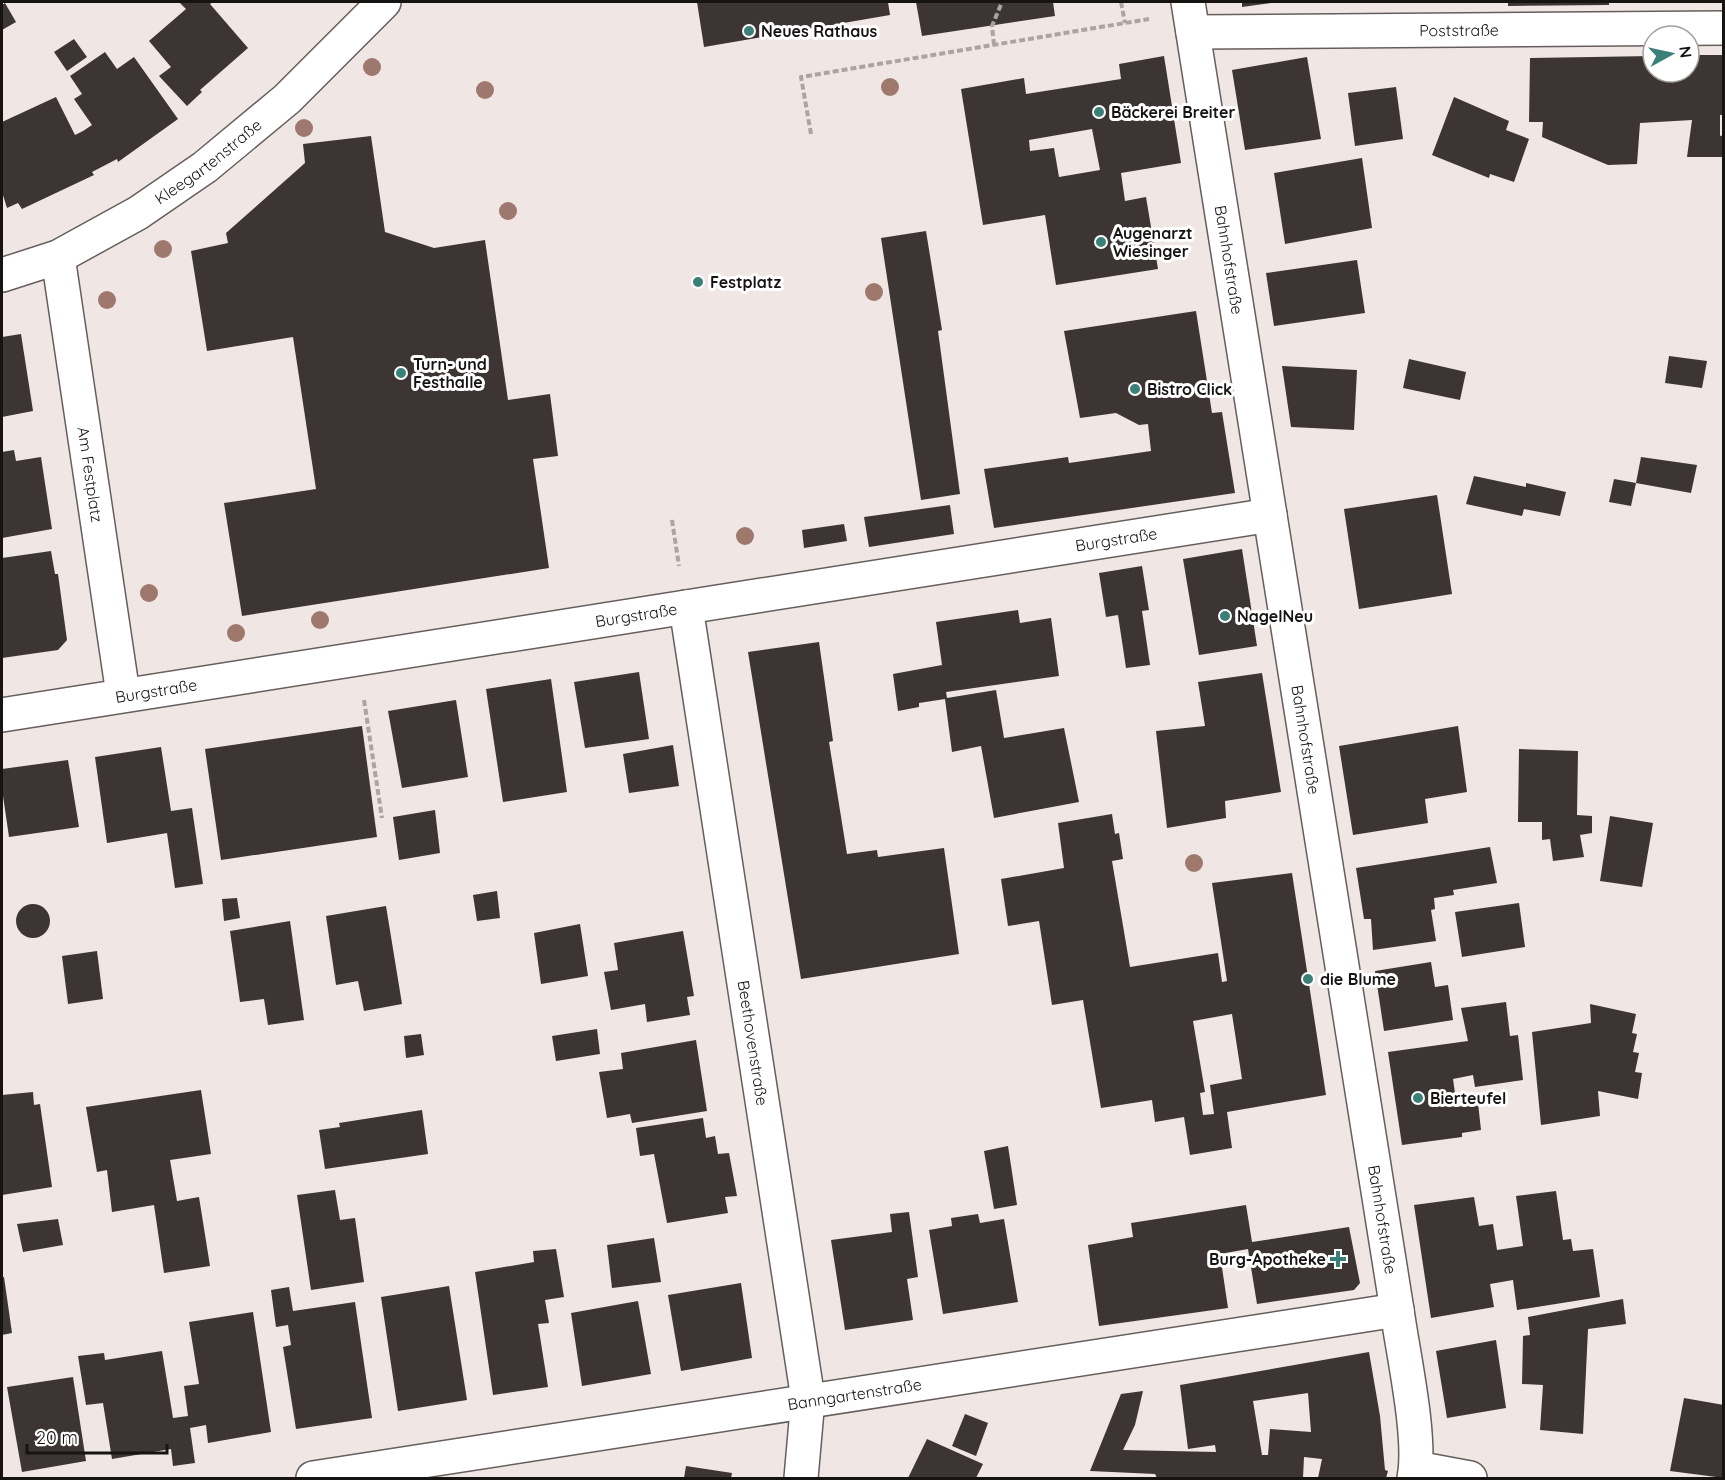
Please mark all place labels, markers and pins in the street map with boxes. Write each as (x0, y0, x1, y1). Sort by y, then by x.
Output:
place label: Neues Rathaus (761, 21, 878, 41)
marker: Neues Rathaus (742, 24, 756, 38)
place label: Bäckerei Breiter (1111, 102, 1236, 122)
marker: Bäckerei Breiter (1092, 105, 1106, 119)
place label: Augenarzt Wiesinger (1113, 223, 1192, 261)
marker: Augenarzt Wiesinger (1094, 235, 1108, 249)
place label: Festplatz (710, 272, 781, 292)
marker: Festplatz (691, 275, 705, 289)
place label: Turn- und Festhalle (413, 354, 487, 392)
marker: Turn- und Festhalle (394, 366, 408, 380)
place label: Bistro Click (1147, 379, 1232, 399)
marker: Bistro Click (1128, 382, 1142, 396)
place label: NagelNeu (1237, 606, 1313, 626)
marker: NagelNeu (1218, 609, 1232, 623)
place label: die Blume (1320, 969, 1396, 989)
marker: die Blume (1301, 972, 1315, 986)
place label: Bierteufel (1430, 1088, 1506, 1108)
marker: Bierteufel (1411, 1091, 1425, 1105)
place label: Burg-Apotheke (1209, 1249, 1326, 1269)
marker: Burg-Apotheke (1331, 1252, 1345, 1266)

